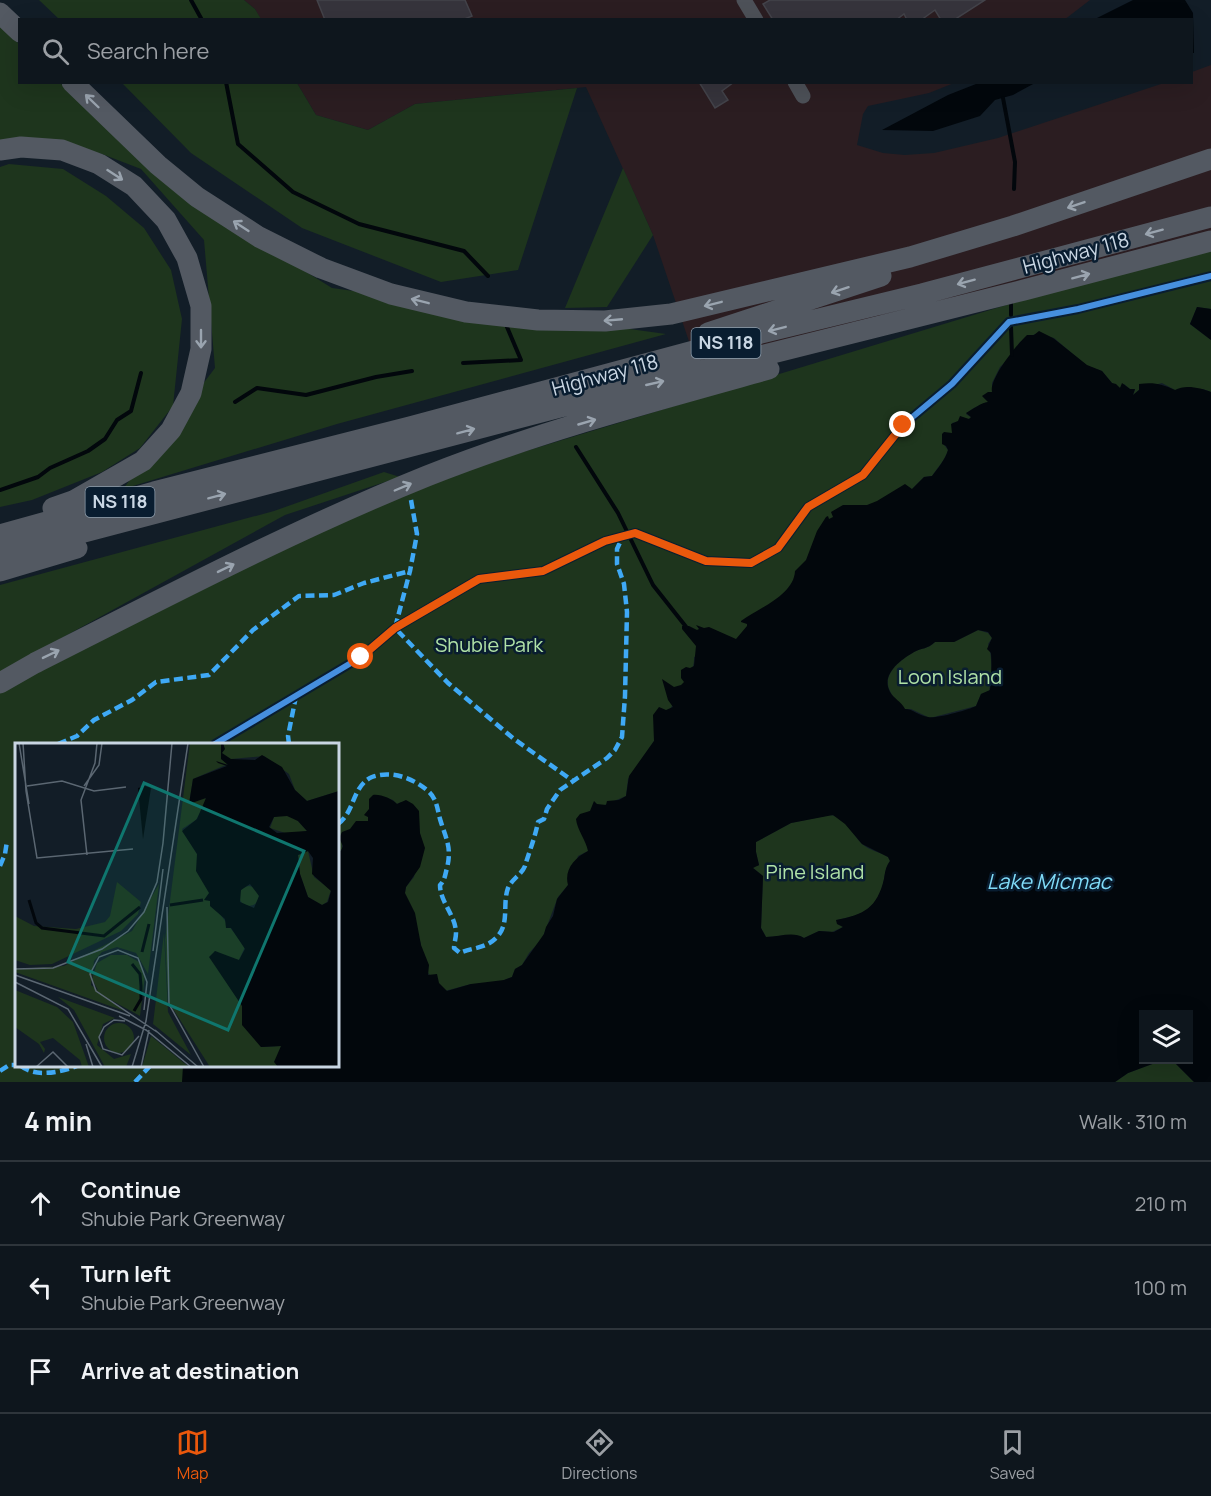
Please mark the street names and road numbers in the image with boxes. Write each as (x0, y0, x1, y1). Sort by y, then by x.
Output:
street label: Highway 118 (1020, 225, 1132, 280)
road number: NS 118 (692, 328, 760, 358)
street label: Highway 118 (549, 347, 661, 402)
road number: NS 118 (86, 487, 154, 517)

